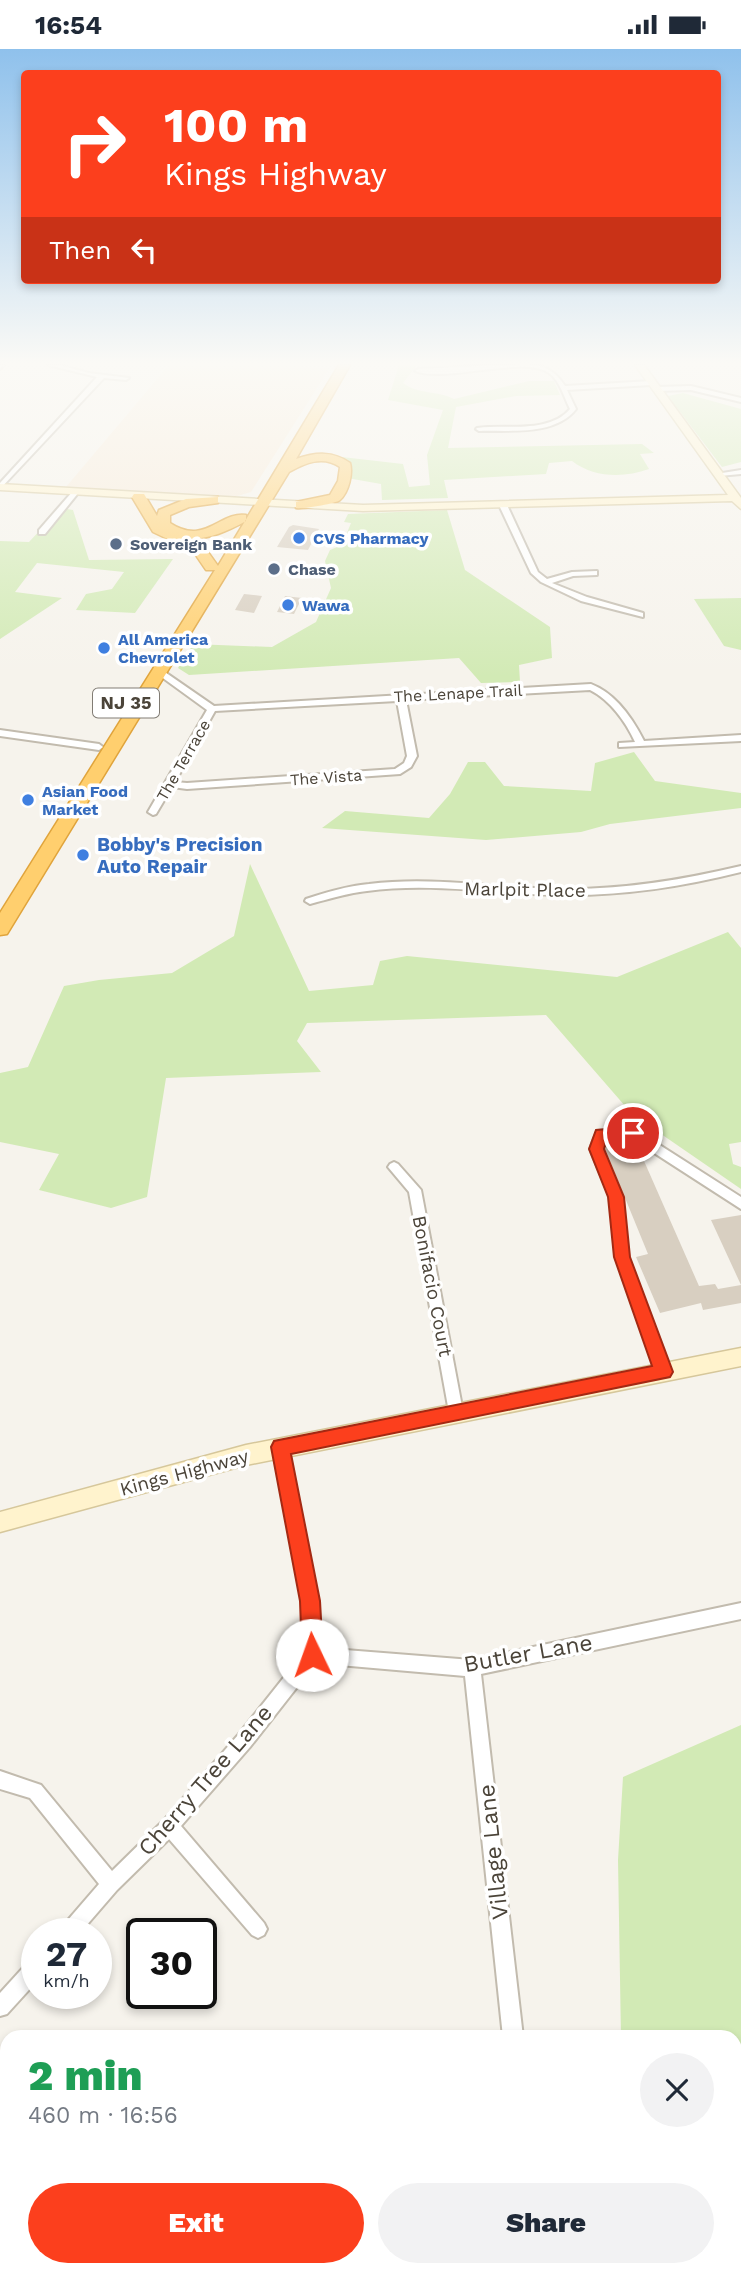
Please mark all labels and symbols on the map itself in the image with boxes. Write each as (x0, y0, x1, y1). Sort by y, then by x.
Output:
place label: CVS Pharmacy (313, 529, 430, 548)
marker: CVS Pharmacy (291, 530, 307, 546)
place label: Sovereign Bank (130, 535, 252, 554)
marker: Sovereign Bank (108, 536, 124, 552)
place label: Chase (288, 560, 336, 579)
marker: Chase (266, 561, 282, 577)
place label: Wawa (302, 596, 351, 615)
marker: Wawa (280, 597, 296, 613)
place label: All America Chevrolet (118, 630, 209, 667)
marker: All America Chevrolet (96, 640, 112, 656)
street label: The Lenape Trail (393, 681, 523, 706)
road number: NJ 35 (93, 689, 159, 717)
street label: The Terrace (153, 716, 214, 804)
street label: The Vista (289, 766, 363, 789)
place label: Asian Food Market (42, 782, 128, 819)
marker: Asian Food Market (20, 792, 36, 808)
place label: Bobby's Precision Auto Repair (97, 833, 262, 878)
marker: Bobby's Precision Auto Repair (75, 847, 91, 863)
street label: Marlpit Place (464, 877, 586, 902)
pin (603, 1103, 663, 1163)
street label: Bonifacio Court (408, 1214, 457, 1359)
street label: Kings Highway (117, 1444, 251, 1501)
position arrow (275, 1618, 349, 1692)
street label: Butler Lane (462, 1629, 595, 1678)
street label: Cherry Tree Lane (133, 1700, 278, 1861)
street label: Village Lane (473, 1783, 514, 1921)
speed limit sign: 30 (126, 1918, 217, 2009)

